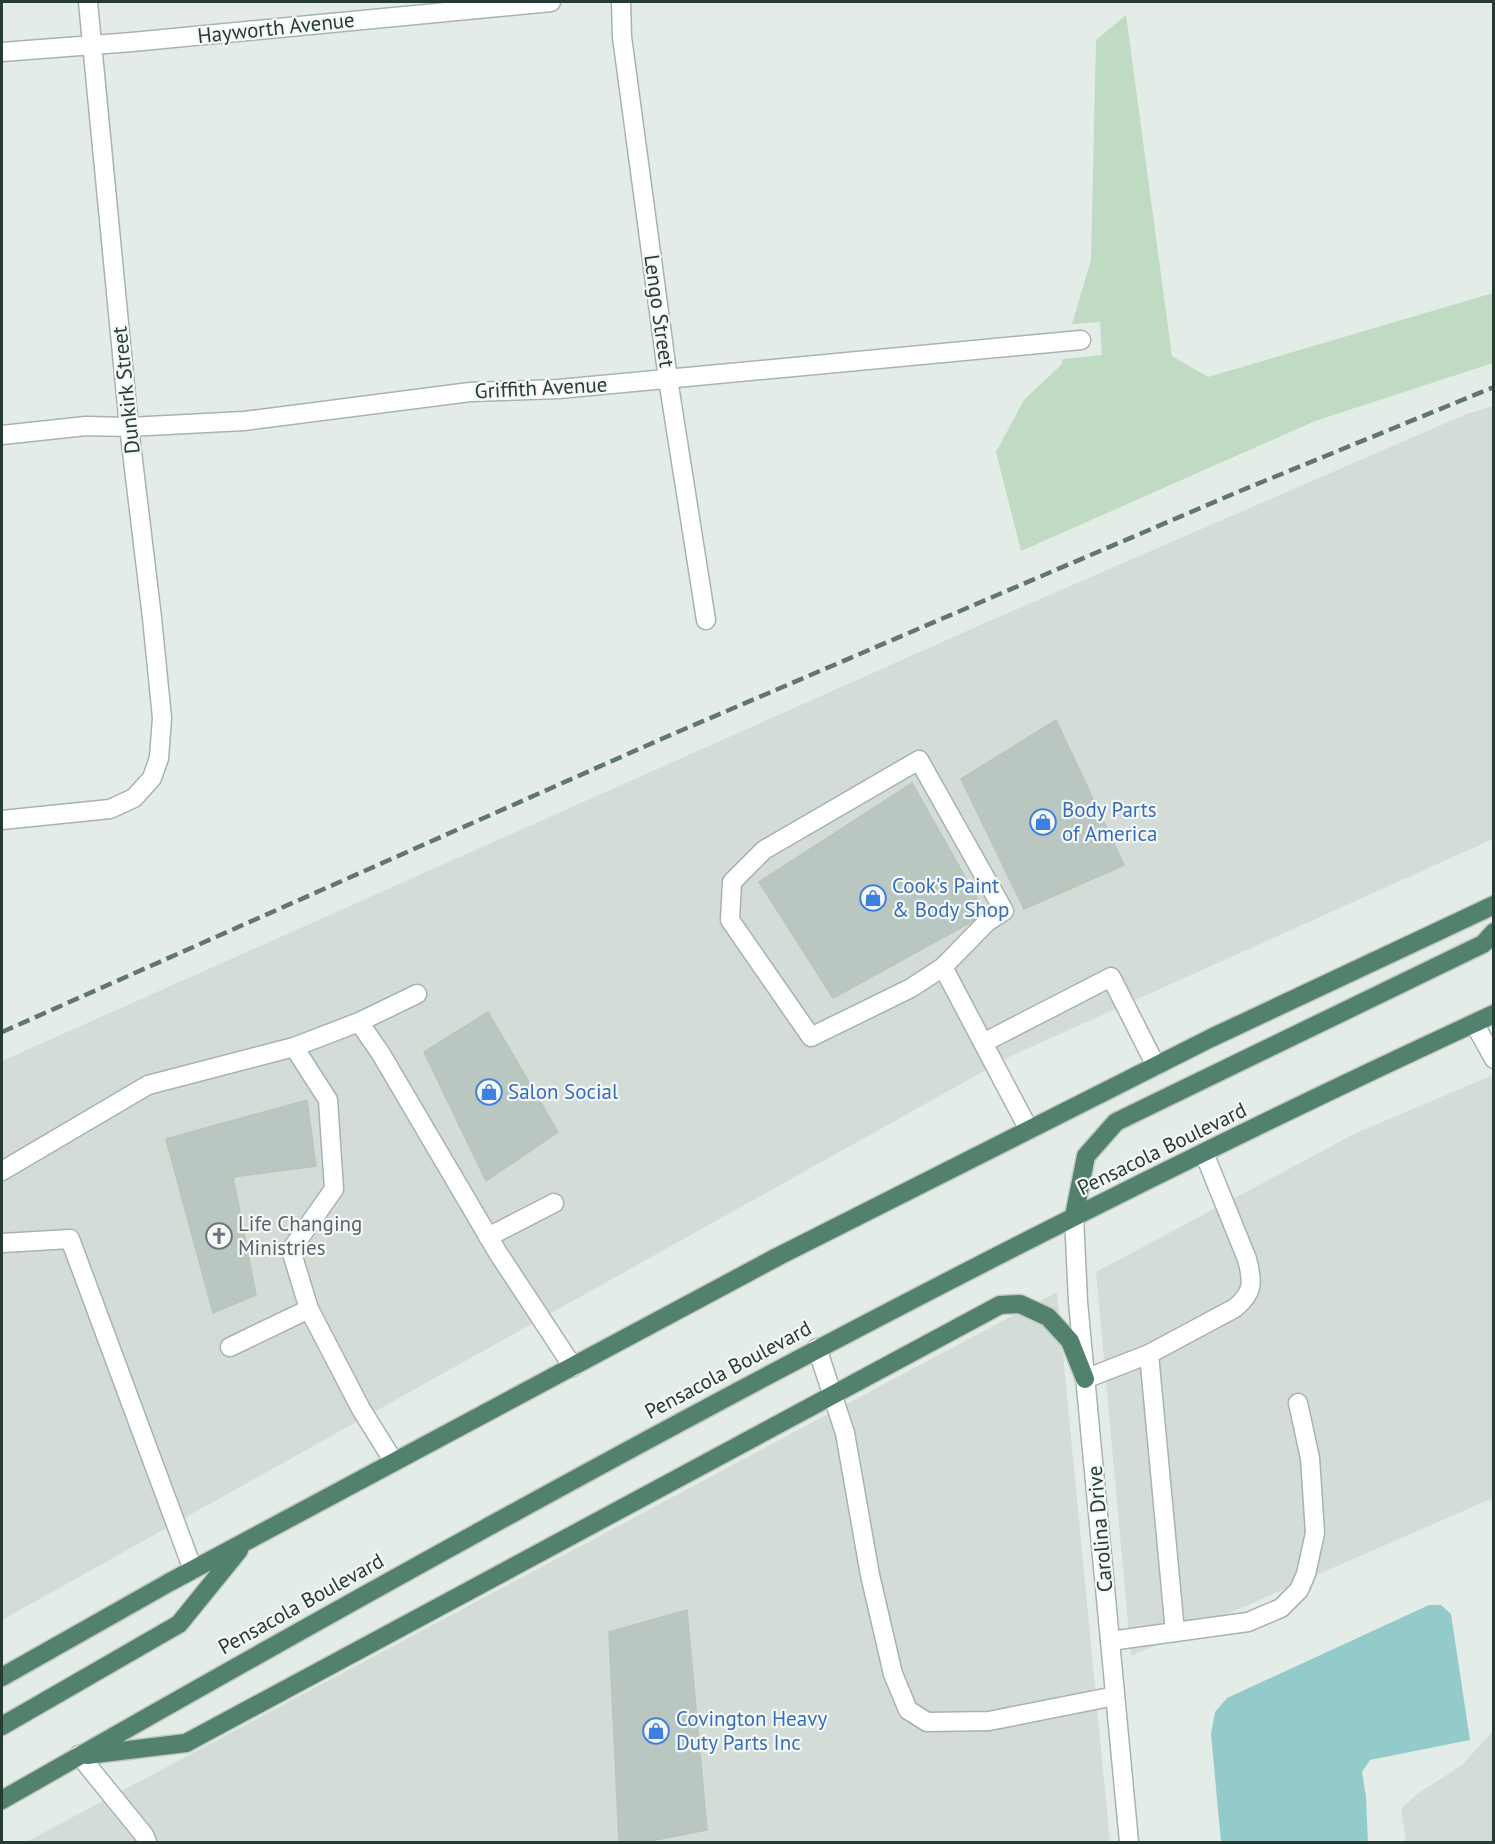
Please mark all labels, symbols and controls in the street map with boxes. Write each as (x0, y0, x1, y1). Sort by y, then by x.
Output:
street label: Hayworth Avenue (196, 6, 356, 49)
street label: Lengo Street (638, 253, 681, 369)
street label: Dunkirk Street (105, 325, 146, 455)
street label: Griffith Avenue (474, 371, 608, 404)
place label: Body Parts of America (1062, 796, 1157, 847)
shop icon: Body Parts of America (1028, 807, 1058, 837)
place label: Cook's Paint & Body Shop (892, 872, 1009, 923)
shop icon: Cook's Paint & Body Shop (858, 883, 888, 913)
shop icon: Salon Social (474, 1077, 504, 1107)
place label: Salon Social (508, 1078, 618, 1105)
street label: Pensacola Boulevard (1073, 1096, 1251, 1201)
place label: Life Changing Ministries (238, 1210, 362, 1261)
church icon: Life Changing Ministries (204, 1221, 234, 1251)
street label: Pensacola Boulevard (640, 1314, 816, 1425)
street label: Carolina Drive (1081, 1465, 1118, 1593)
street label: Pensacola Boulevard (213, 1547, 388, 1660)
place label: Covington Heavy Duty Parts Inc (676, 1705, 827, 1756)
shop icon: Covington Heavy Duty Parts Inc (641, 1716, 671, 1746)

